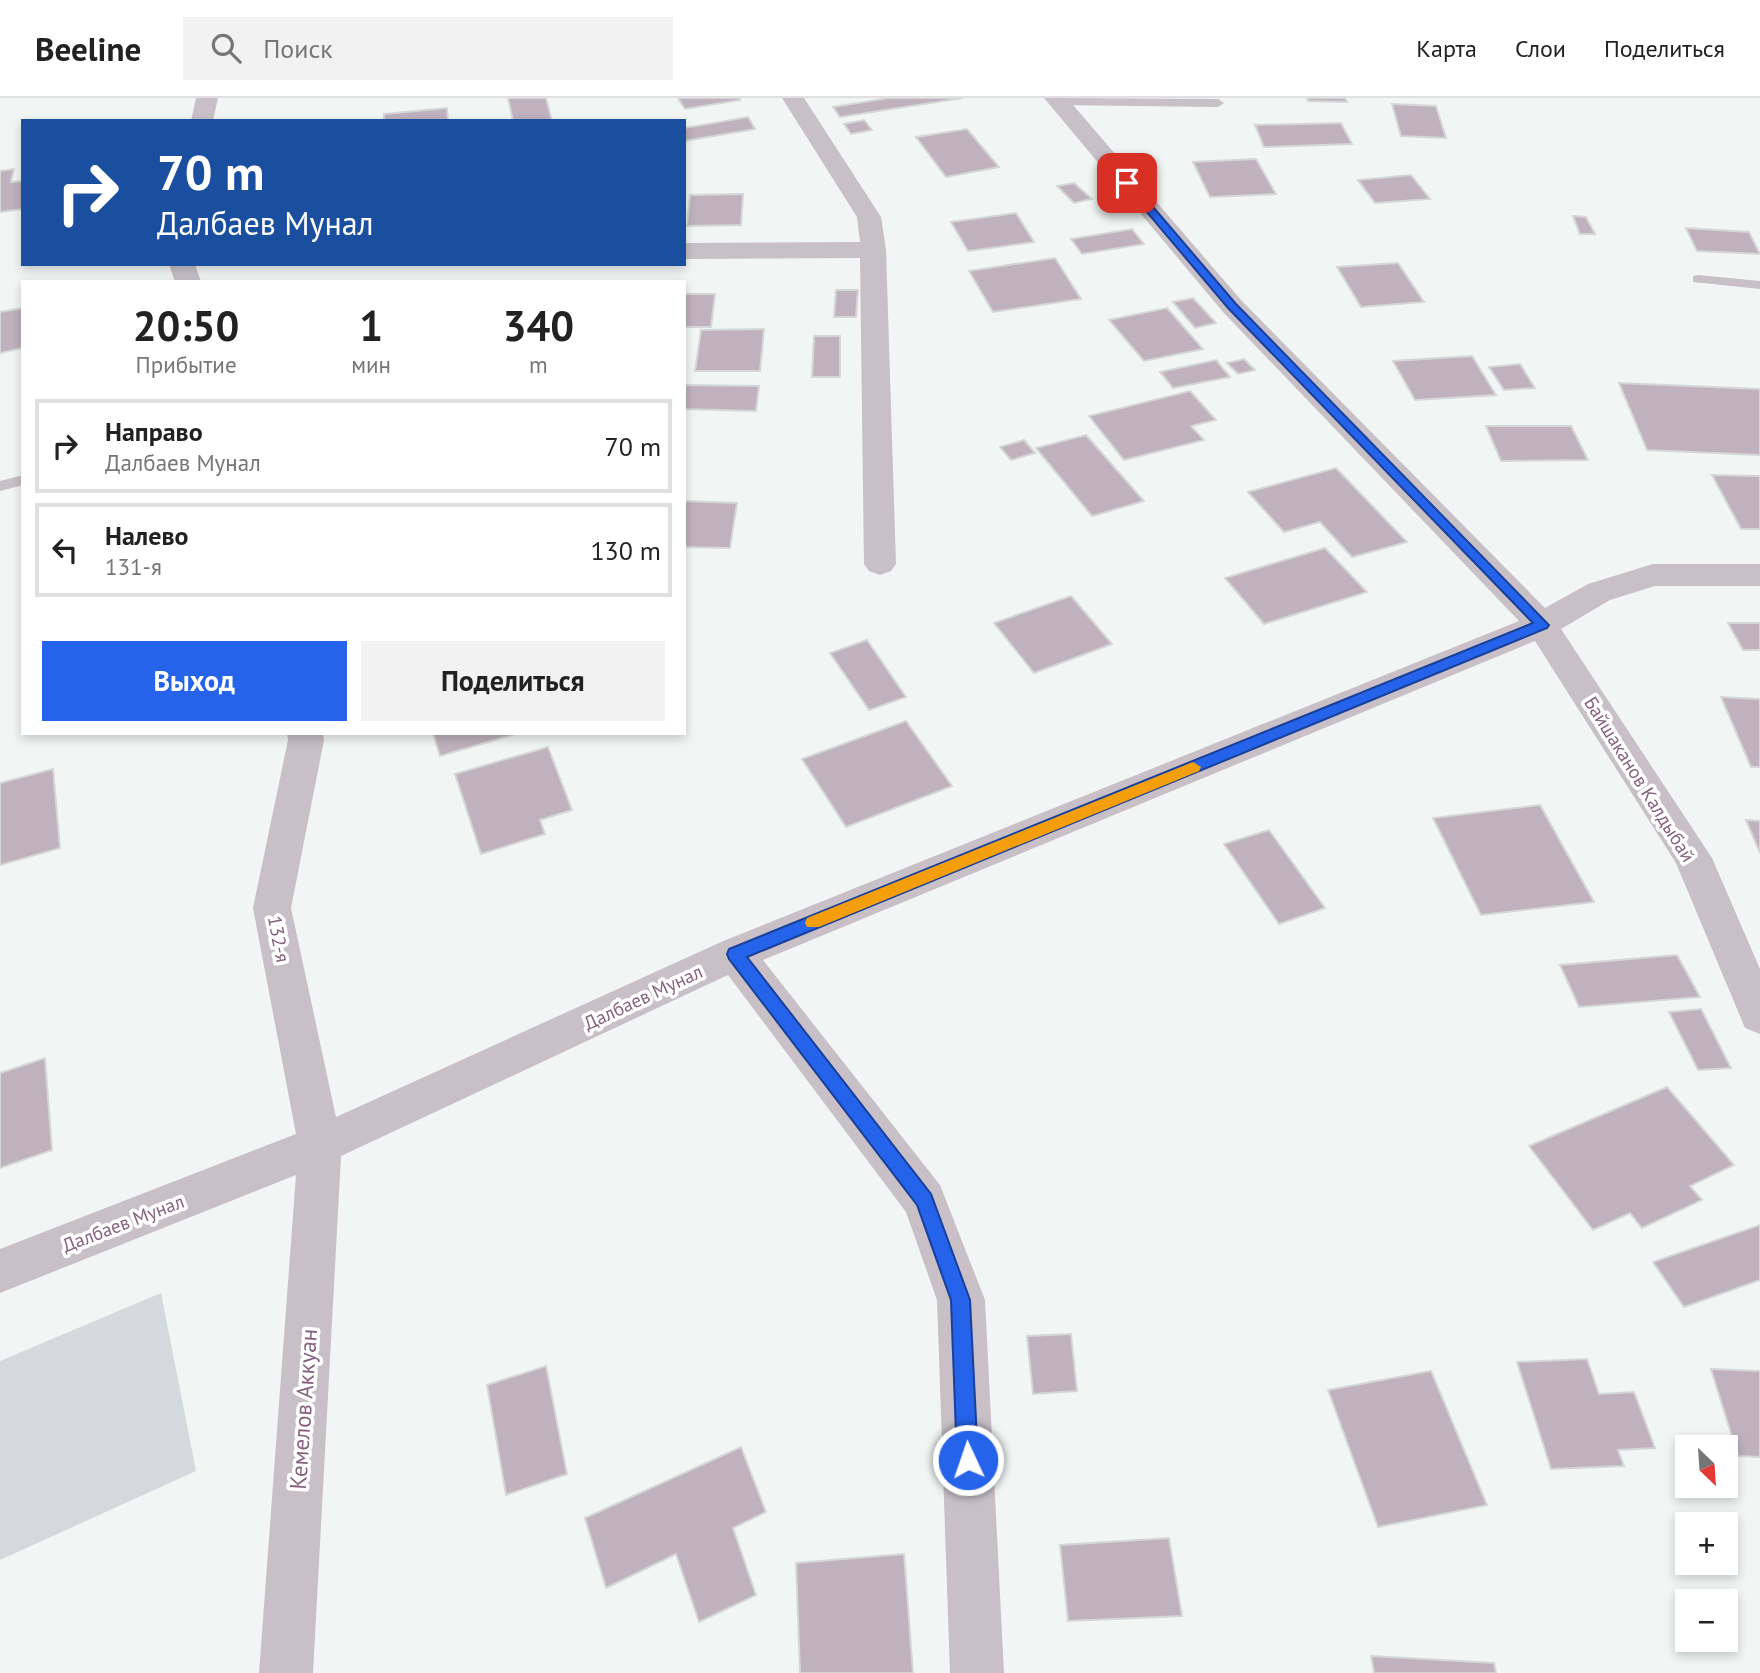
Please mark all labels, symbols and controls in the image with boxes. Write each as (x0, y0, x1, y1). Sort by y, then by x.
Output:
search box (183, 17, 673, 80)
text: Beeline (35, 27, 141, 70)
icon: search (207, 29, 245, 67)
text: Поиск (263, 32, 333, 65)
text: Карта (1416, 33, 1477, 64)
text: Слои (1515, 33, 1566, 64)
text: Поделиться (1604, 33, 1725, 64)
text: 70 m (157, 140, 264, 204)
icon: right (42, 147, 133, 238)
pin (1097, 153, 1157, 213)
icon: arrive (1108, 164, 1146, 202)
text: Далбаев Мунал (157, 202, 374, 244)
text: 20:50 (133, 298, 239, 353)
text: 1 (359, 298, 383, 353)
text: 340 (503, 298, 574, 353)
text: Прибытие (136, 350, 237, 379)
text: мин (351, 350, 391, 379)
text: m (529, 350, 548, 379)
text: Направо (105, 415, 203, 448)
icon: right (46, 427, 84, 465)
text: 70 m (605, 430, 661, 463)
text: Далбаев Мунал (105, 448, 261, 477)
text: Налево (105, 519, 189, 552)
icon: left (46, 531, 84, 569)
text: 130 m (590, 534, 661, 567)
text: 131-я (105, 552, 162, 581)
button: Выход (42, 641, 347, 721)
button: Поделиться (361, 641, 665, 721)
street label: Байшаканов Калдыбай (1579, 692, 1701, 866)
street label: 132-я (263, 914, 295, 964)
street label: Далбаев Мунал (580, 959, 706, 1035)
street label: Далбаев Мунал (59, 1189, 187, 1257)
street label: Кемелов Аккуан (283, 1328, 323, 1490)
position arrow (931, 1423, 1005, 1497)
north arrow (1675, 1435, 1738, 1498)
map controls (1675, 1435, 1738, 1652)
button: + (1675, 1512, 1738, 1575)
button: − (1675, 1589, 1738, 1652)

